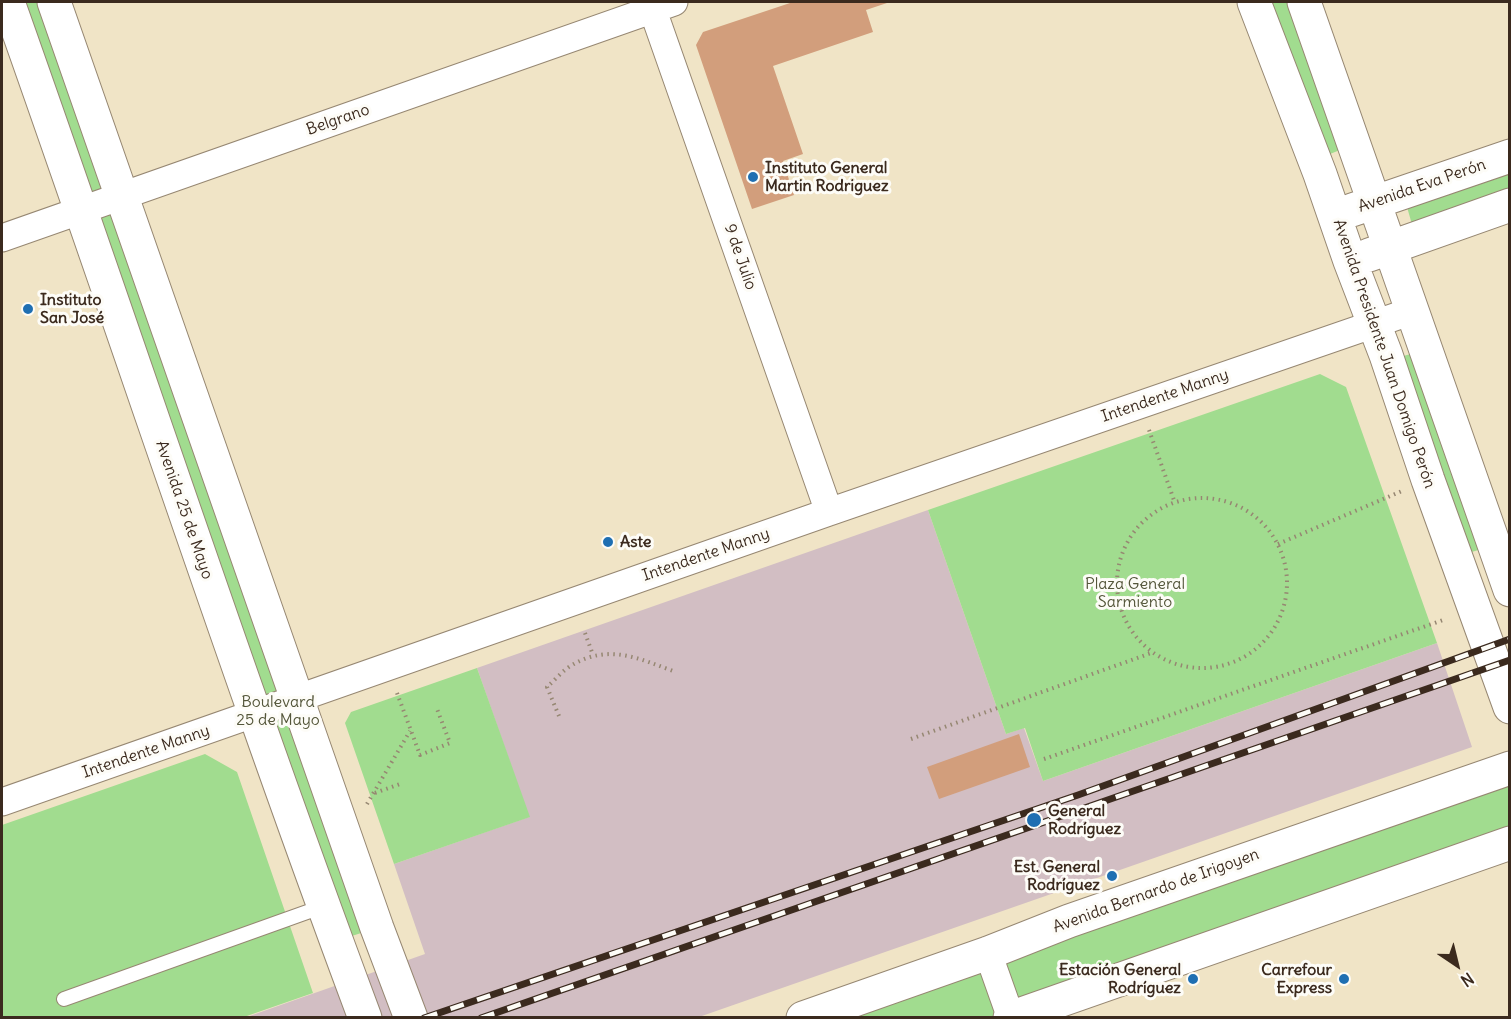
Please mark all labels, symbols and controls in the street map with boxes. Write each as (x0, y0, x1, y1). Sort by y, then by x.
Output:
street label: Belgrano (304, 100, 372, 140)
street label: Avenida Eva Perón (1356, 155, 1488, 217)
place label: Instituto General Martin Rodriguez (765, 158, 889, 196)
marker: Instituto General Martin Rodriguez (746, 170, 760, 184)
street label: Avenida Presidente Juan Domigo Perón (1329, 217, 1439, 491)
street label: 9 de Julio (720, 222, 760, 292)
place label: Instituto San José (40, 290, 104, 328)
marker: Instituto San José (21, 302, 35, 316)
street label: Intendente Manny (1099, 365, 1231, 427)
street label: Avenida 25 de Mayo (151, 438, 217, 582)
street label: Intendente Manny (640, 524, 772, 586)
place label: Aste (620, 532, 651, 552)
marker: Aste (601, 535, 615, 549)
park label: Plaza General Sarmiento (1085, 574, 1185, 612)
park label: Boulevard 25 de Mayo (236, 692, 320, 730)
street label: Intendente Manny (80, 721, 212, 783)
place label: General Rodríguez (1048, 801, 1121, 839)
marker: General Rodríguez (1025, 811, 1043, 829)
street label: Avenida Bernardo de Irigoyen (1050, 845, 1262, 937)
place label: Est. General Rodríguez (1014, 857, 1100, 895)
marker: Est. General Rodríguez (1105, 869, 1119, 883)
north arrow (1427, 935, 1487, 995)
place label: Estación General Rodríguez (1059, 960, 1181, 998)
place label: Carrefour Express (1261, 960, 1332, 998)
text: N (1457, 968, 1478, 991)
marker: Estación General Rodríguez (1186, 972, 1200, 986)
marker: Carrefour Express (1337, 972, 1351, 986)

